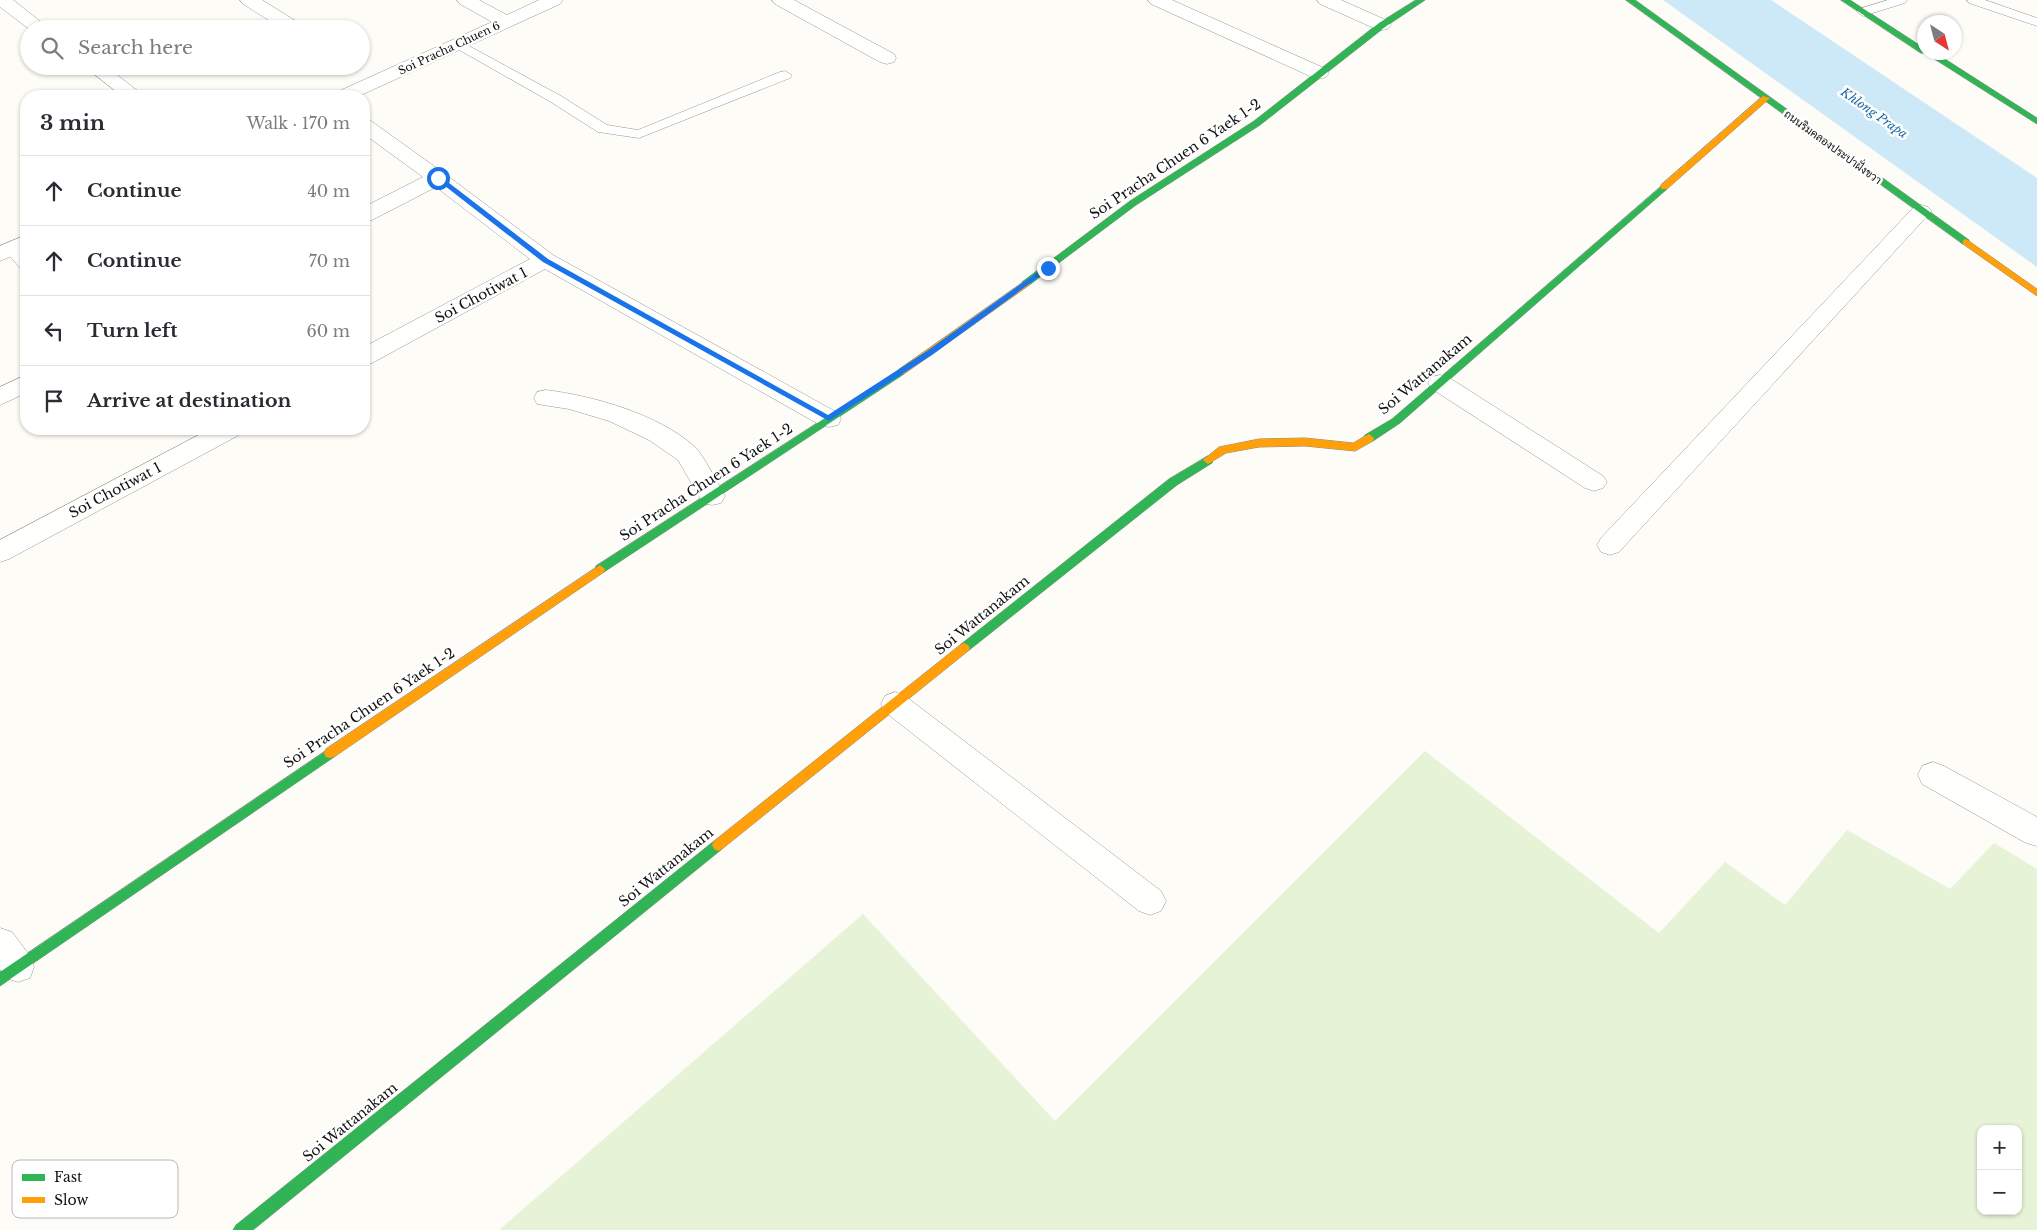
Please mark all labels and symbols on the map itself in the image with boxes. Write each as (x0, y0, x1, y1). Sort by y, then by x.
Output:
north arrow (1917, 15, 1962, 60)
street label: Soi Pracha Chuen 6 (396, 18, 502, 78)
water label: Khlong Prapa (1837, 84, 1911, 141)
street label: Soi Pracha Chuen 6 Yaek 1-2 (1086, 95, 1264, 223)
street label: ถนนริมคลองประปาฝั่งขวา (1781, 104, 1887, 187)
route start (427, 167, 450, 190)
route end (1037, 257, 1060, 280)
street label: Soi Chotiwat 1 (432, 263, 530, 327)
street label: Soi Wattanakam (1375, 330, 1475, 418)
street label: Soi Pracha Chuen 6 Yaek 1-2 (616, 419, 796, 545)
street label: Soi Chotiwat 1 (66, 458, 164, 522)
street label: Soi Wattanakam (931, 571, 1033, 659)
street label: Soi Pracha Chuen 6 Yaek 1-2 (280, 644, 458, 772)
street label: Soi Wattanakam (615, 823, 717, 911)
street label: Soi Wattanakam (299, 1078, 401, 1166)
legend (12, 1160, 178, 1218)
text: Fast (54, 1168, 83, 1186)
text: Slow (54, 1191, 88, 1209)

